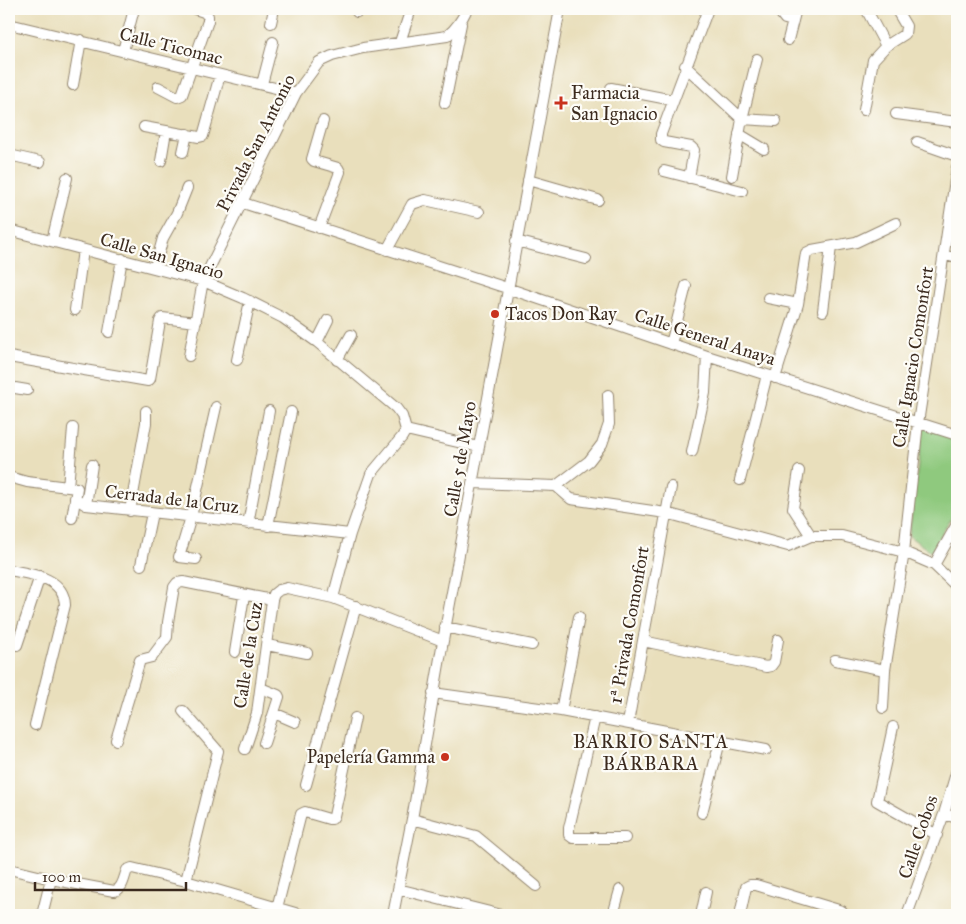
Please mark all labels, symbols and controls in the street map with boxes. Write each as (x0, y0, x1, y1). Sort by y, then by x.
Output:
street label: Calle Ticomac (117, 23, 225, 69)
street label: Privada San Antonio (212, 71, 300, 215)
place label: Farmacia San Ignacio (571, 82, 658, 126)
marker: Farmacia San Ignacio (555, 97, 567, 109)
street label: Calle San Ignacio (97, 228, 226, 285)
street label: Calle Ignacio Comonfort (888, 264, 939, 449)
place label: Tacos Don Ray (505, 303, 617, 325)
street label: Calle General Anaya (632, 304, 779, 370)
marker: Tacos Don Ray (489, 308, 501, 320)
street label: Calle 5 de Mayo (439, 399, 481, 519)
street label: Cerrada de la Cruz (104, 480, 240, 518)
street label: 1ª Privada Comonfort (604, 544, 654, 706)
street label: Calle de la Cuz (229, 600, 267, 710)
district label: BARRIO SANTA BÁRBARA (573, 730, 729, 775)
place label: Papelería Gamma (307, 746, 435, 768)
marker: Papelería Gamma (439, 751, 451, 763)
street label: Calle Cobos (893, 792, 943, 882)
scale bar (35, 859, 186, 891)
text: 100 m (42, 868, 82, 886)

